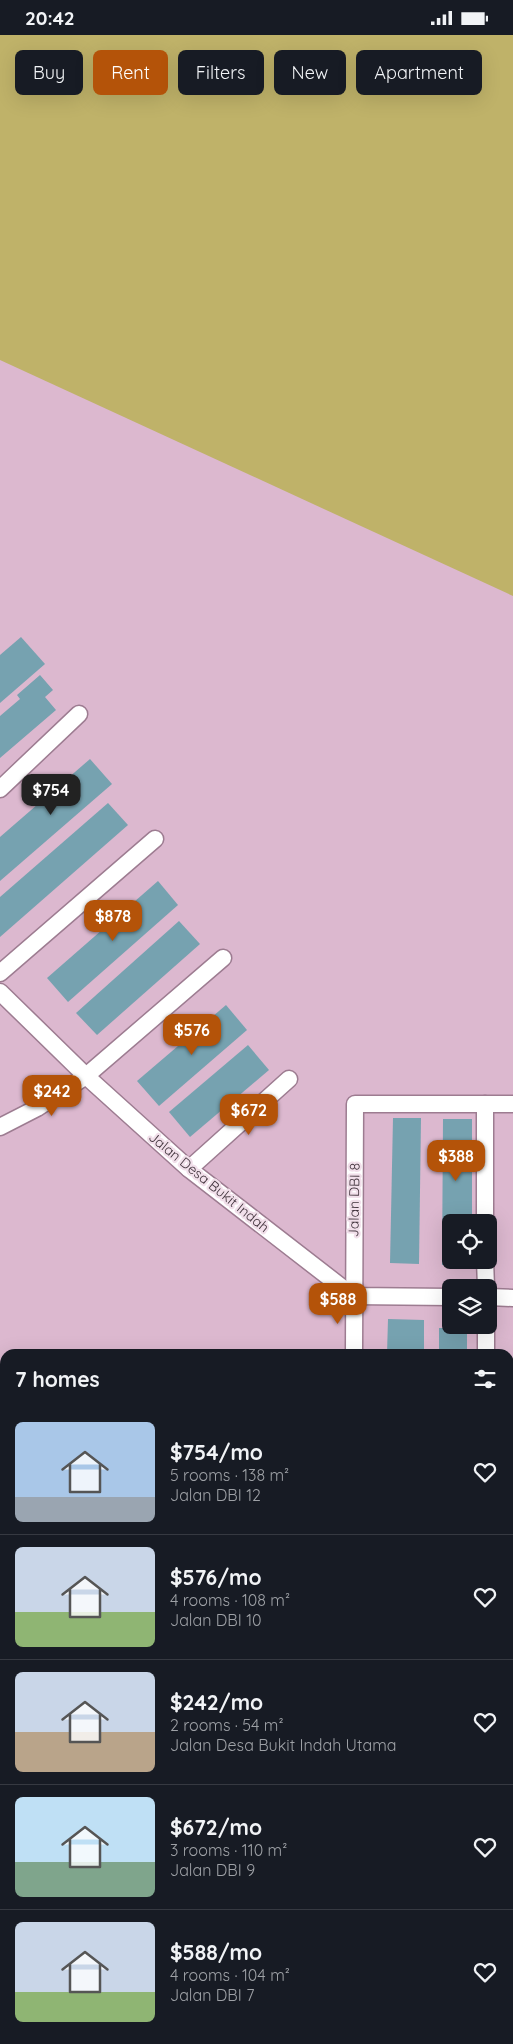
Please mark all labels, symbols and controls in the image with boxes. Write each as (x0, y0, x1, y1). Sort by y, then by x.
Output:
text: 20:42 (25, 6, 75, 30)
chip: Buy (15, 50, 83, 95)
chip: Rent (93, 50, 168, 95)
chip: Filters (178, 50, 264, 95)
chip: New (274, 50, 346, 95)
chip: Apartment (356, 50, 482, 95)
pin: $754 (21, 773, 81, 816)
text: $754 (33, 780, 69, 800)
pin: $878 (83, 899, 143, 942)
text: $878 (95, 906, 131, 926)
pin: $576 (162, 1013, 222, 1056)
text: $576 (174, 1020, 210, 1040)
pin: $242 (22, 1075, 82, 1117)
text: $242 (33, 1081, 71, 1101)
pin: $672 (219, 1093, 279, 1136)
text: $672 (231, 1100, 267, 1120)
street label: Jalan Desa Bukit Indah (145, 1128, 273, 1236)
pin: $388 (426, 1139, 486, 1182)
text: $388 (438, 1146, 474, 1166)
street label: Jalan DBI 8 (344, 1163, 364, 1237)
map controls (442, 1214, 497, 1334)
button: locate (442, 1214, 497, 1269)
button: layers (442, 1279, 497, 1334)
pin: $588 (308, 1283, 368, 1325)
text: $588 (320, 1289, 356, 1309)
icon: filters (471, 1365, 499, 1393)
text: 7 homes (15, 1366, 100, 1392)
text: $754/mo (170, 1439, 263, 1465)
icon: home (55, 1442, 115, 1502)
icon: heart (471, 1458, 499, 1486)
text: 5 rooms · 138 m² (170, 1465, 289, 1485)
text: Jalan DBI 12 (170, 1485, 261, 1505)
text: $576/mo (170, 1564, 262, 1590)
icon: home (55, 1567, 115, 1627)
icon: heart (471, 1583, 499, 1611)
text: 4 rooms · 108 m² (170, 1590, 290, 1610)
text: Jalan DBI 10 (170, 1610, 262, 1630)
text: $242/mo (170, 1689, 263, 1715)
icon: home (55, 1692, 115, 1752)
icon: heart (471, 1708, 499, 1736)
text: 2 rooms · 54 m² (170, 1715, 284, 1735)
text: Jalan Desa Bukit Indah Utama (170, 1735, 396, 1755)
text: $672/mo (170, 1814, 262, 1840)
icon: home (55, 1817, 115, 1877)
icon: heart (471, 1833, 499, 1861)
text: 3 rooms · 110 m² (170, 1840, 287, 1860)
text: Jalan DBI 9 (170, 1860, 255, 1880)
text: $588/mo (170, 1939, 262, 1965)
icon: home (55, 1942, 115, 2002)
icon: heart (471, 1958, 499, 1986)
text: 4 rooms · 104 m² (170, 1965, 290, 1985)
text: Jalan DBI 7 (170, 1985, 254, 2005)

